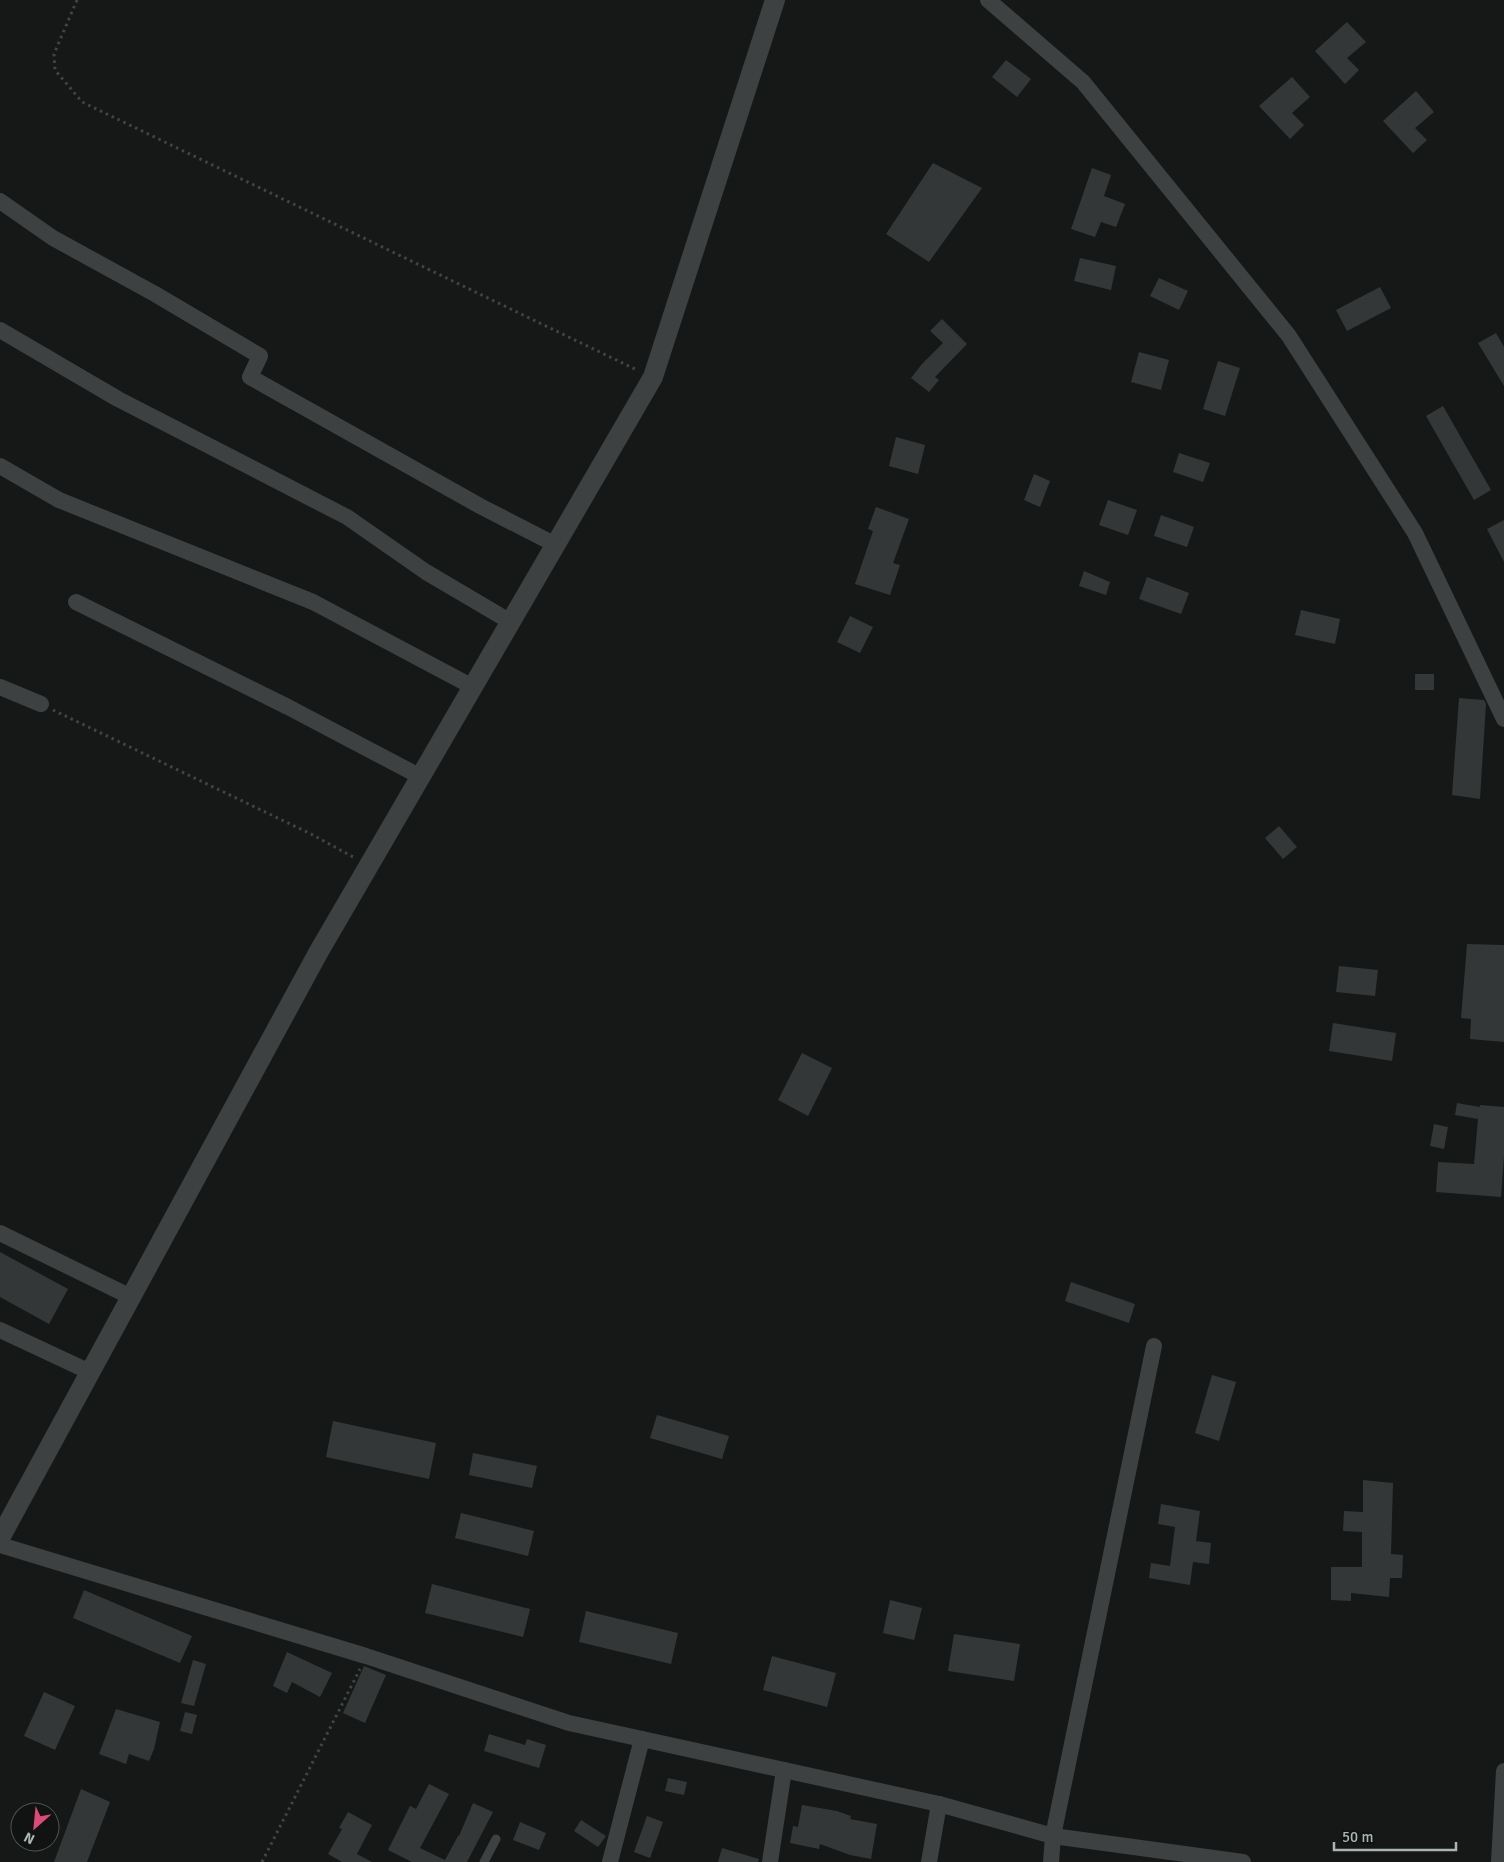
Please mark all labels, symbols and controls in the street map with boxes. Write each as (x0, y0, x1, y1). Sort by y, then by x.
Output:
north arrow (10, 1802, 60, 1852)
scale bar (1334, 1820, 1456, 1852)
text: N (21, 1828, 38, 1848)
text: 50 m (1342, 1828, 1373, 1846)

